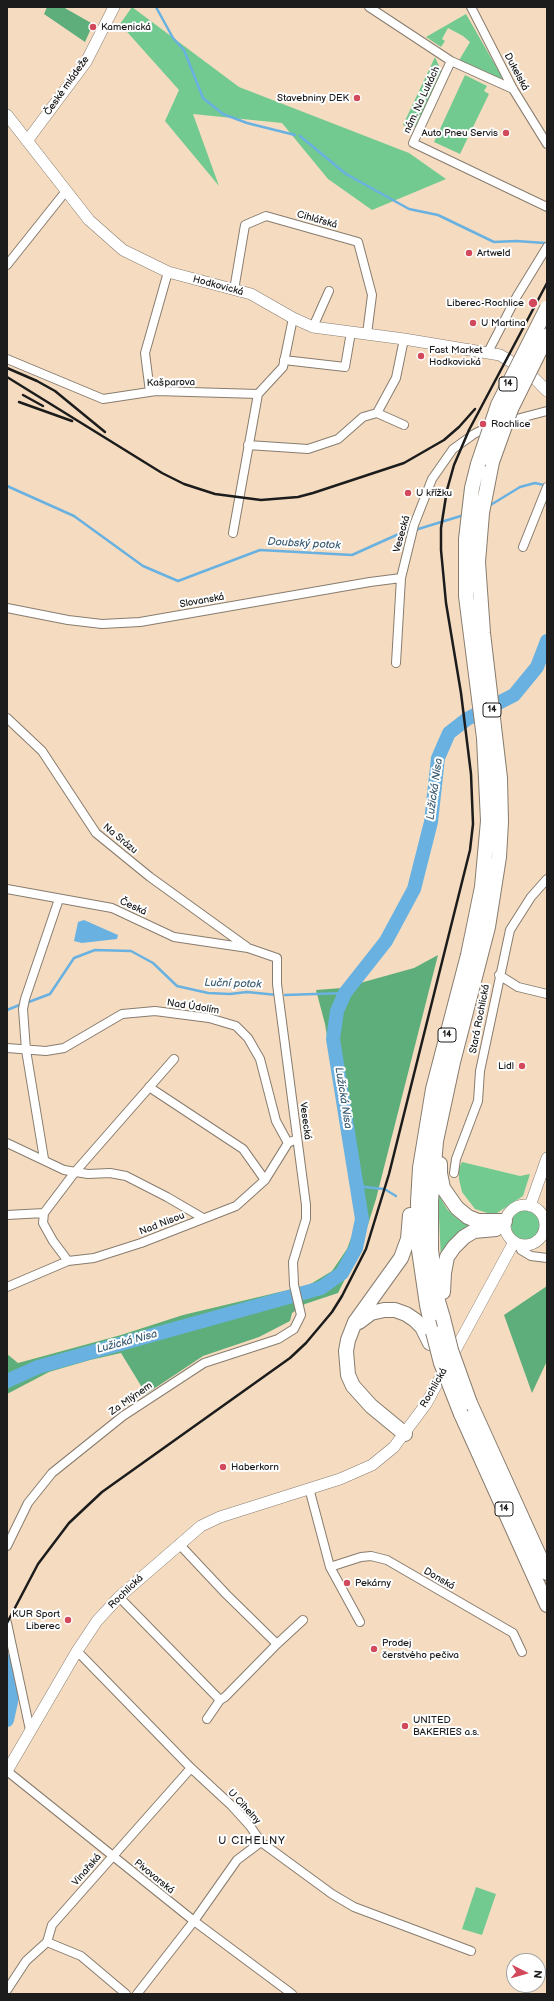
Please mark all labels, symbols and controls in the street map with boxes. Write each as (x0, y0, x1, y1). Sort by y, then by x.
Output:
place label: Kamenická (101, 21, 151, 33)
marker: Kamenická (88, 22, 98, 32)
street label: Dukelská (501, 51, 531, 93)
street label: České mládeže (42, 54, 92, 118)
street label: nám. Na Lukách (401, 65, 443, 135)
place label: Stavebniny DEK (277, 92, 349, 104)
marker: Stavebniny DEK (352, 93, 362, 103)
place label: Auto Pneu Servis (421, 127, 498, 139)
marker: Auto Pneu Servis (501, 128, 511, 138)
street label: Cihlářská (295, 208, 339, 232)
place label: Artweld (477, 247, 510, 259)
marker: Artweld (464, 248, 474, 258)
street label: Hodkovická (191, 273, 245, 299)
place label: Liberec-Rochlice (447, 297, 524, 309)
marker: Liberec-Rochlice (527, 297, 539, 309)
place label: U Martina (481, 317, 526, 329)
marker: U Martina (468, 318, 478, 328)
place label: Fast Market Hodkovická (429, 344, 483, 368)
marker: Fast Market Hodkovická (416, 351, 426, 361)
street label: Kašparova (147, 377, 195, 389)
road number: 14 (499, 377, 517, 391)
place label: Rochlice (491, 418, 530, 430)
marker: Rochlice (478, 419, 488, 429)
place label: U křížku (416, 487, 452, 499)
marker: U křížku (403, 488, 413, 498)
street label: Vesecká (391, 514, 413, 554)
water label: Doubský potok (267, 535, 341, 553)
street label: Slovanská (179, 591, 225, 611)
road number: 14 (483, 703, 501, 717)
water label: Lužická Nisa (424, 757, 446, 821)
street label: Na Srázu (100, 821, 140, 857)
street label: Česká (118, 896, 148, 918)
water label: Luční potok (204, 976, 262, 992)
street label: Stará Rochlická (467, 983, 493, 1055)
street label: Nad Údolím (166, 997, 220, 1017)
road number: 14 (438, 1028, 456, 1042)
place label: Lidl (498, 1060, 514, 1072)
marker: Lidl (517, 1061, 527, 1071)
water label: Lužická Nisa (332, 1066, 354, 1130)
street label: Vesecká (297, 1101, 313, 1141)
street label: Nad Nisou (138, 1210, 186, 1238)
water label: Lužická Nisa (95, 1328, 159, 1356)
street label: Rochlická (418, 1366, 450, 1410)
street label: Za Mlýnem (107, 1380, 155, 1418)
place label: Haberkorn (231, 1461, 279, 1473)
marker: Haberkorn (218, 1462, 228, 1472)
road number: 14 (495, 1502, 513, 1516)
street label: Donská (421, 1565, 457, 1593)
street label: Rochlická (106, 1572, 146, 1612)
place label: Pekárny (355, 1577, 391, 1589)
marker: Pekárny (342, 1578, 352, 1588)
place label: KUR Sport Liberec (12, 1608, 60, 1632)
marker: KUR Sport Liberec (63, 1615, 73, 1625)
place label: Prodej čerstvého pečiva (382, 1637, 459, 1660)
marker: Prodej čerstvého pečiva (369, 1644, 379, 1654)
place label: UNITED BAKERIES a.s. (413, 1714, 479, 1738)
marker: UNITED BAKERIES a.s. (400, 1721, 410, 1731)
street label: U Cihelny (225, 1787, 263, 1827)
district label: U CIHELNY (218, 1834, 286, 1848)
street label: Vinařská (70, 1851, 104, 1889)
street label: Pivovarská (132, 1857, 176, 1897)
north arrow (506, 1953, 546, 1993)
text: N (531, 1969, 544, 1979)

